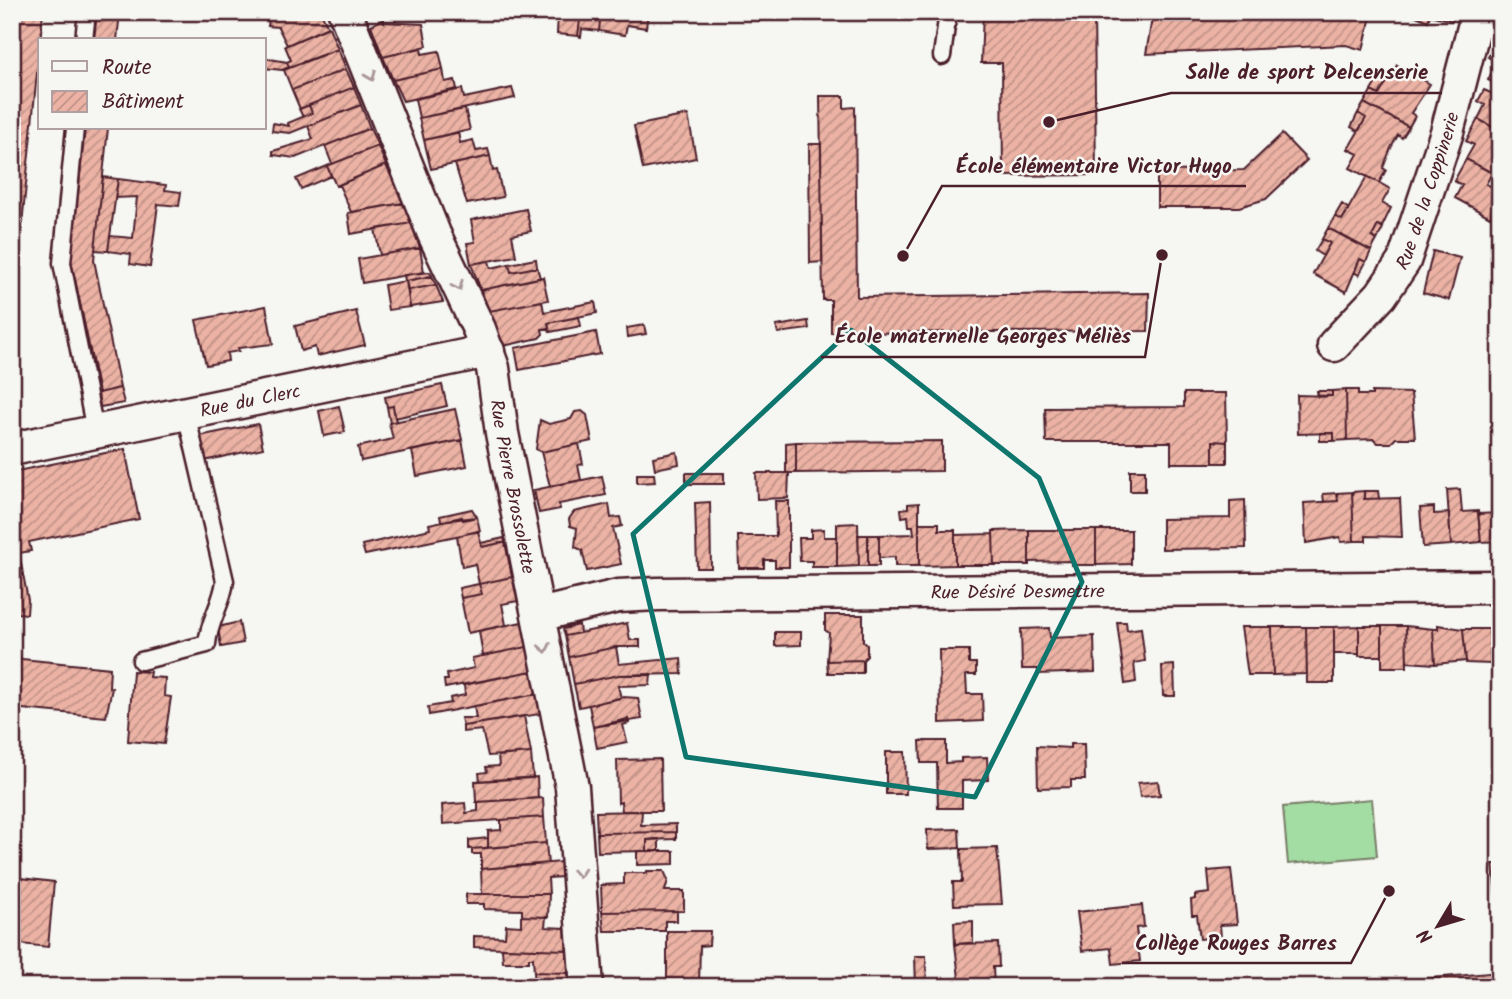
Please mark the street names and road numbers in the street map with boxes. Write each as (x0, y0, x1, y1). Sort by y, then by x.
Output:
street label: Rue de la Coppinerie (1389, 109, 1469, 277)
street label: Rue du Clerc (197, 377, 303, 427)
street label: Rue Pierre Brossolette (481, 398, 543, 577)
street label: Rue Désiré Desmettre (931, 577, 1105, 609)

